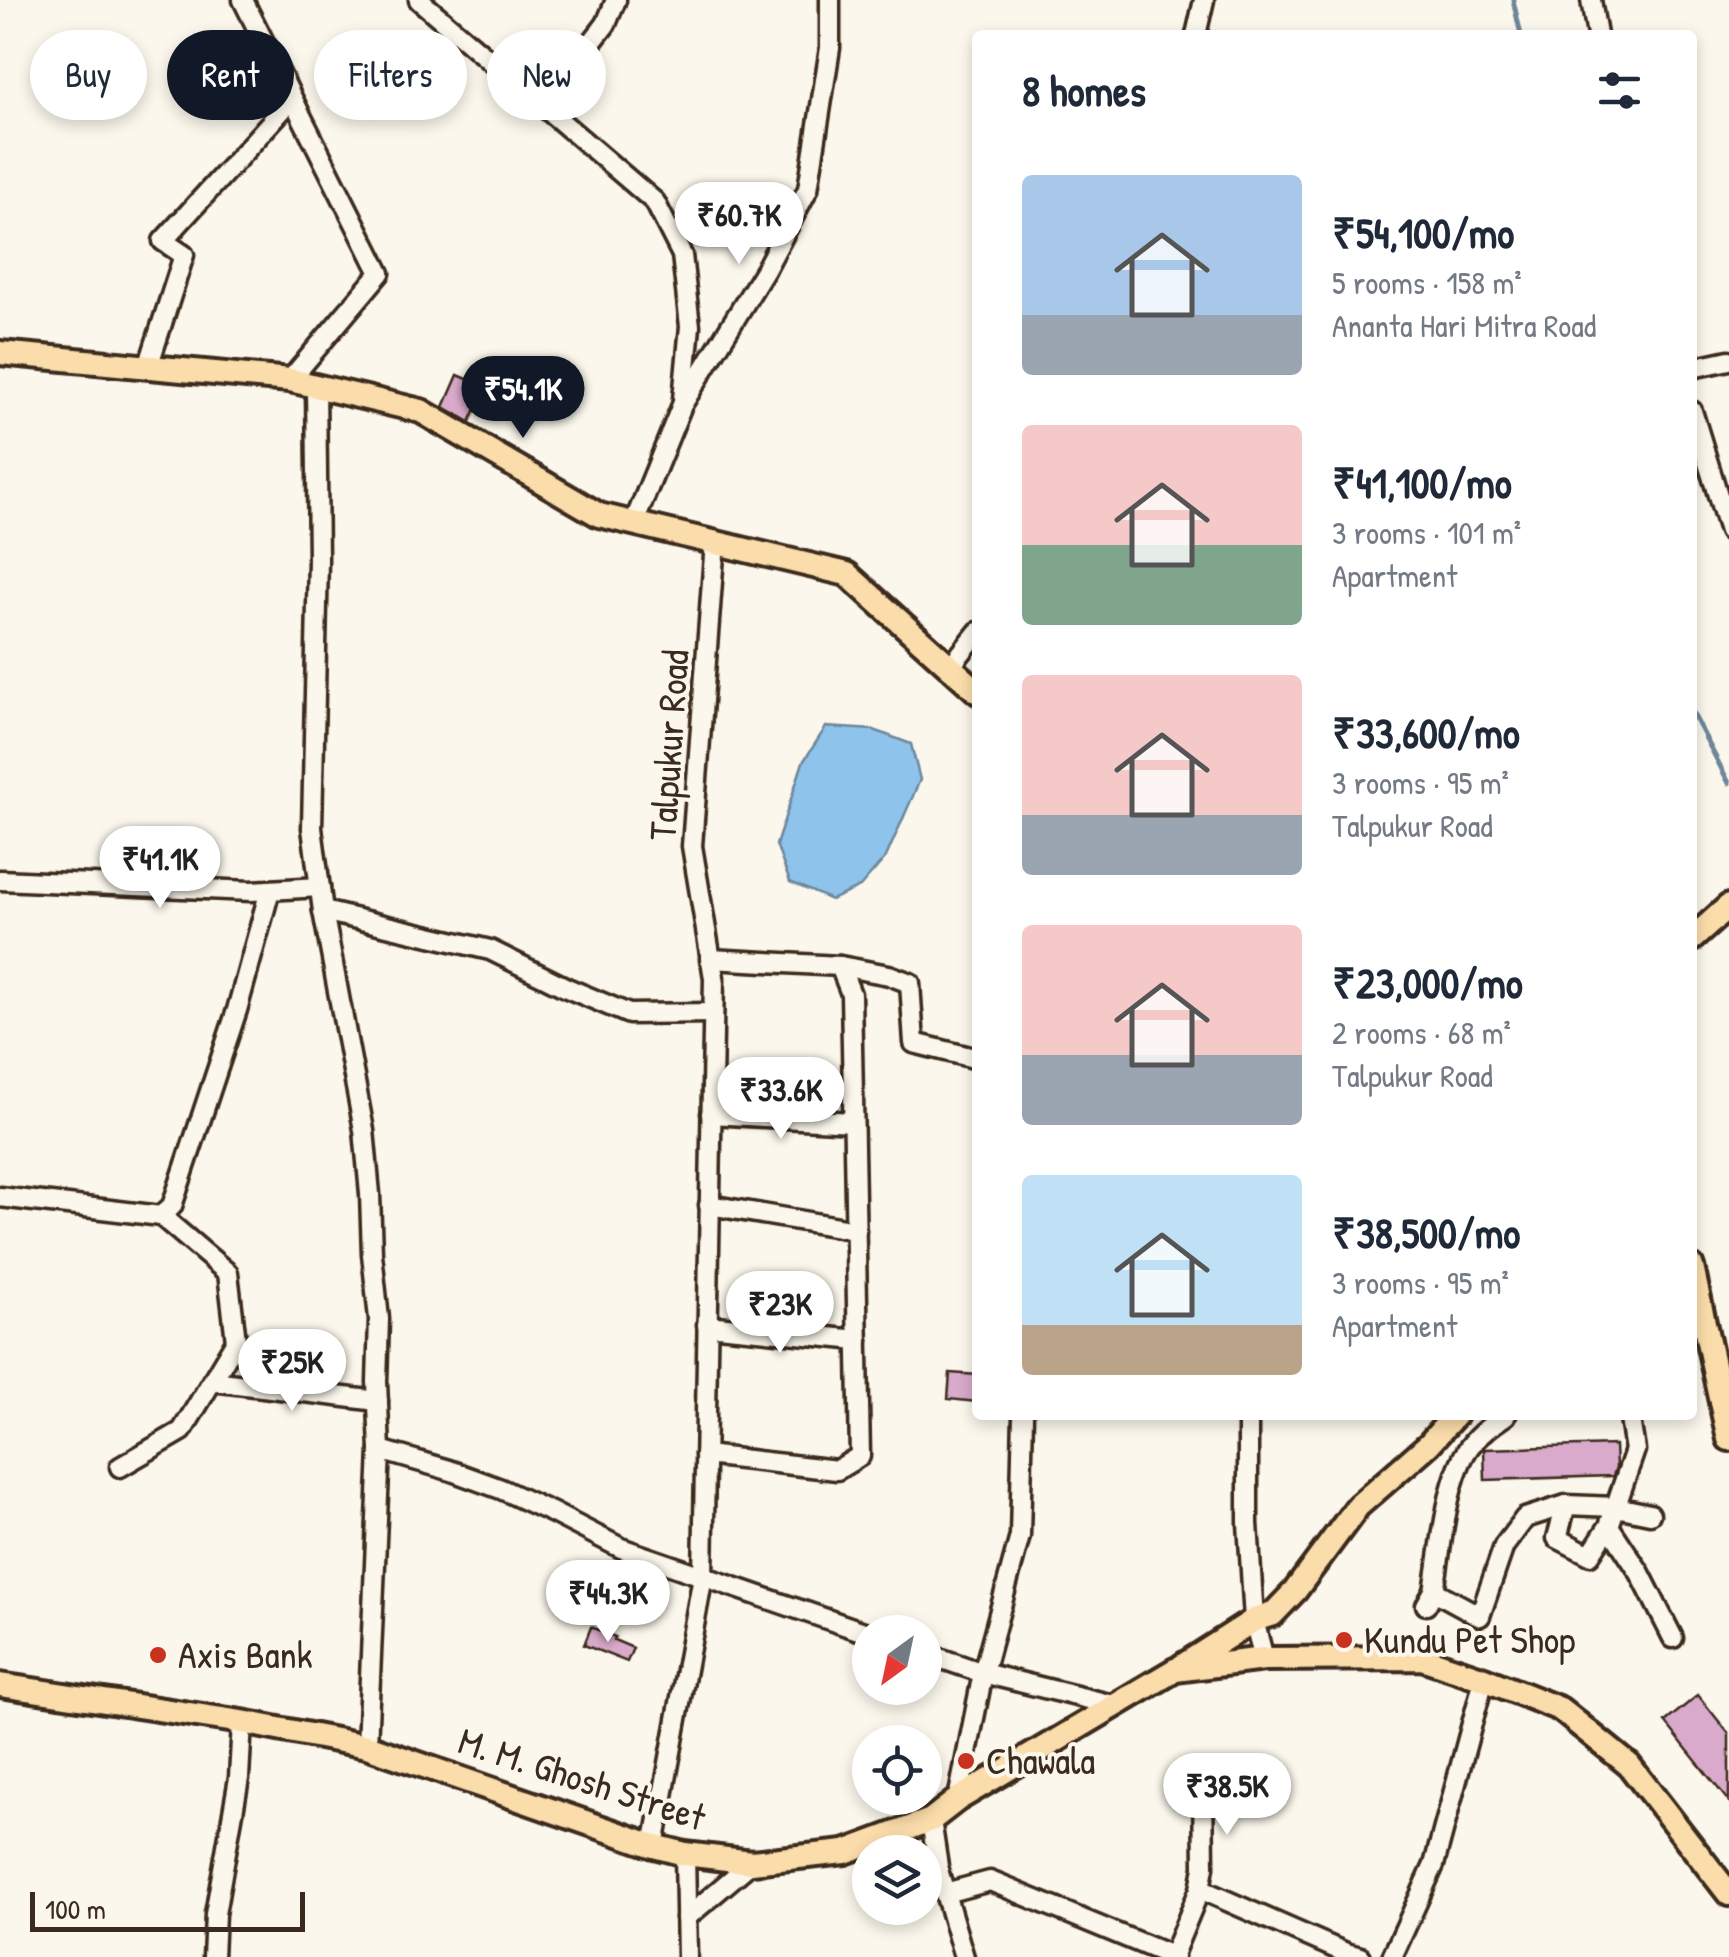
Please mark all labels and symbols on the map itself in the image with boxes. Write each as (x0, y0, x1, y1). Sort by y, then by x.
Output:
pin: ₹60.7K (658, 182, 820, 267)
pin: ₹54.1K (442, 356, 604, 441)
street label: Talpukur Road (635, 648, 701, 842)
pin: ₹41.1K (79, 826, 241, 911)
pin: ₹33.6K (700, 1057, 862, 1142)
pin: ₹23K (721, 1271, 839, 1356)
pin: ₹25K (233, 1329, 351, 1414)
pin: ₹44.3K (527, 1560, 689, 1645)
place label: Kundu Pet Shop (1364, 1613, 1575, 1665)
north arrow (852, 1615, 942, 1705)
place label: Axis Bank (178, 1628, 313, 1680)
marker: Kundu Pet Shop (1333, 1629, 1355, 1651)
marker: Axis Bank (147, 1644, 169, 1666)
street label: M. M. Ghosh Street (452, 1714, 713, 1843)
place label: Chawala (986, 1734, 1095, 1786)
marker: Chawala (955, 1750, 977, 1772)
pin: ₹38.5K (1146, 1753, 1308, 1838)
scale bar (30, 1887, 305, 1932)

